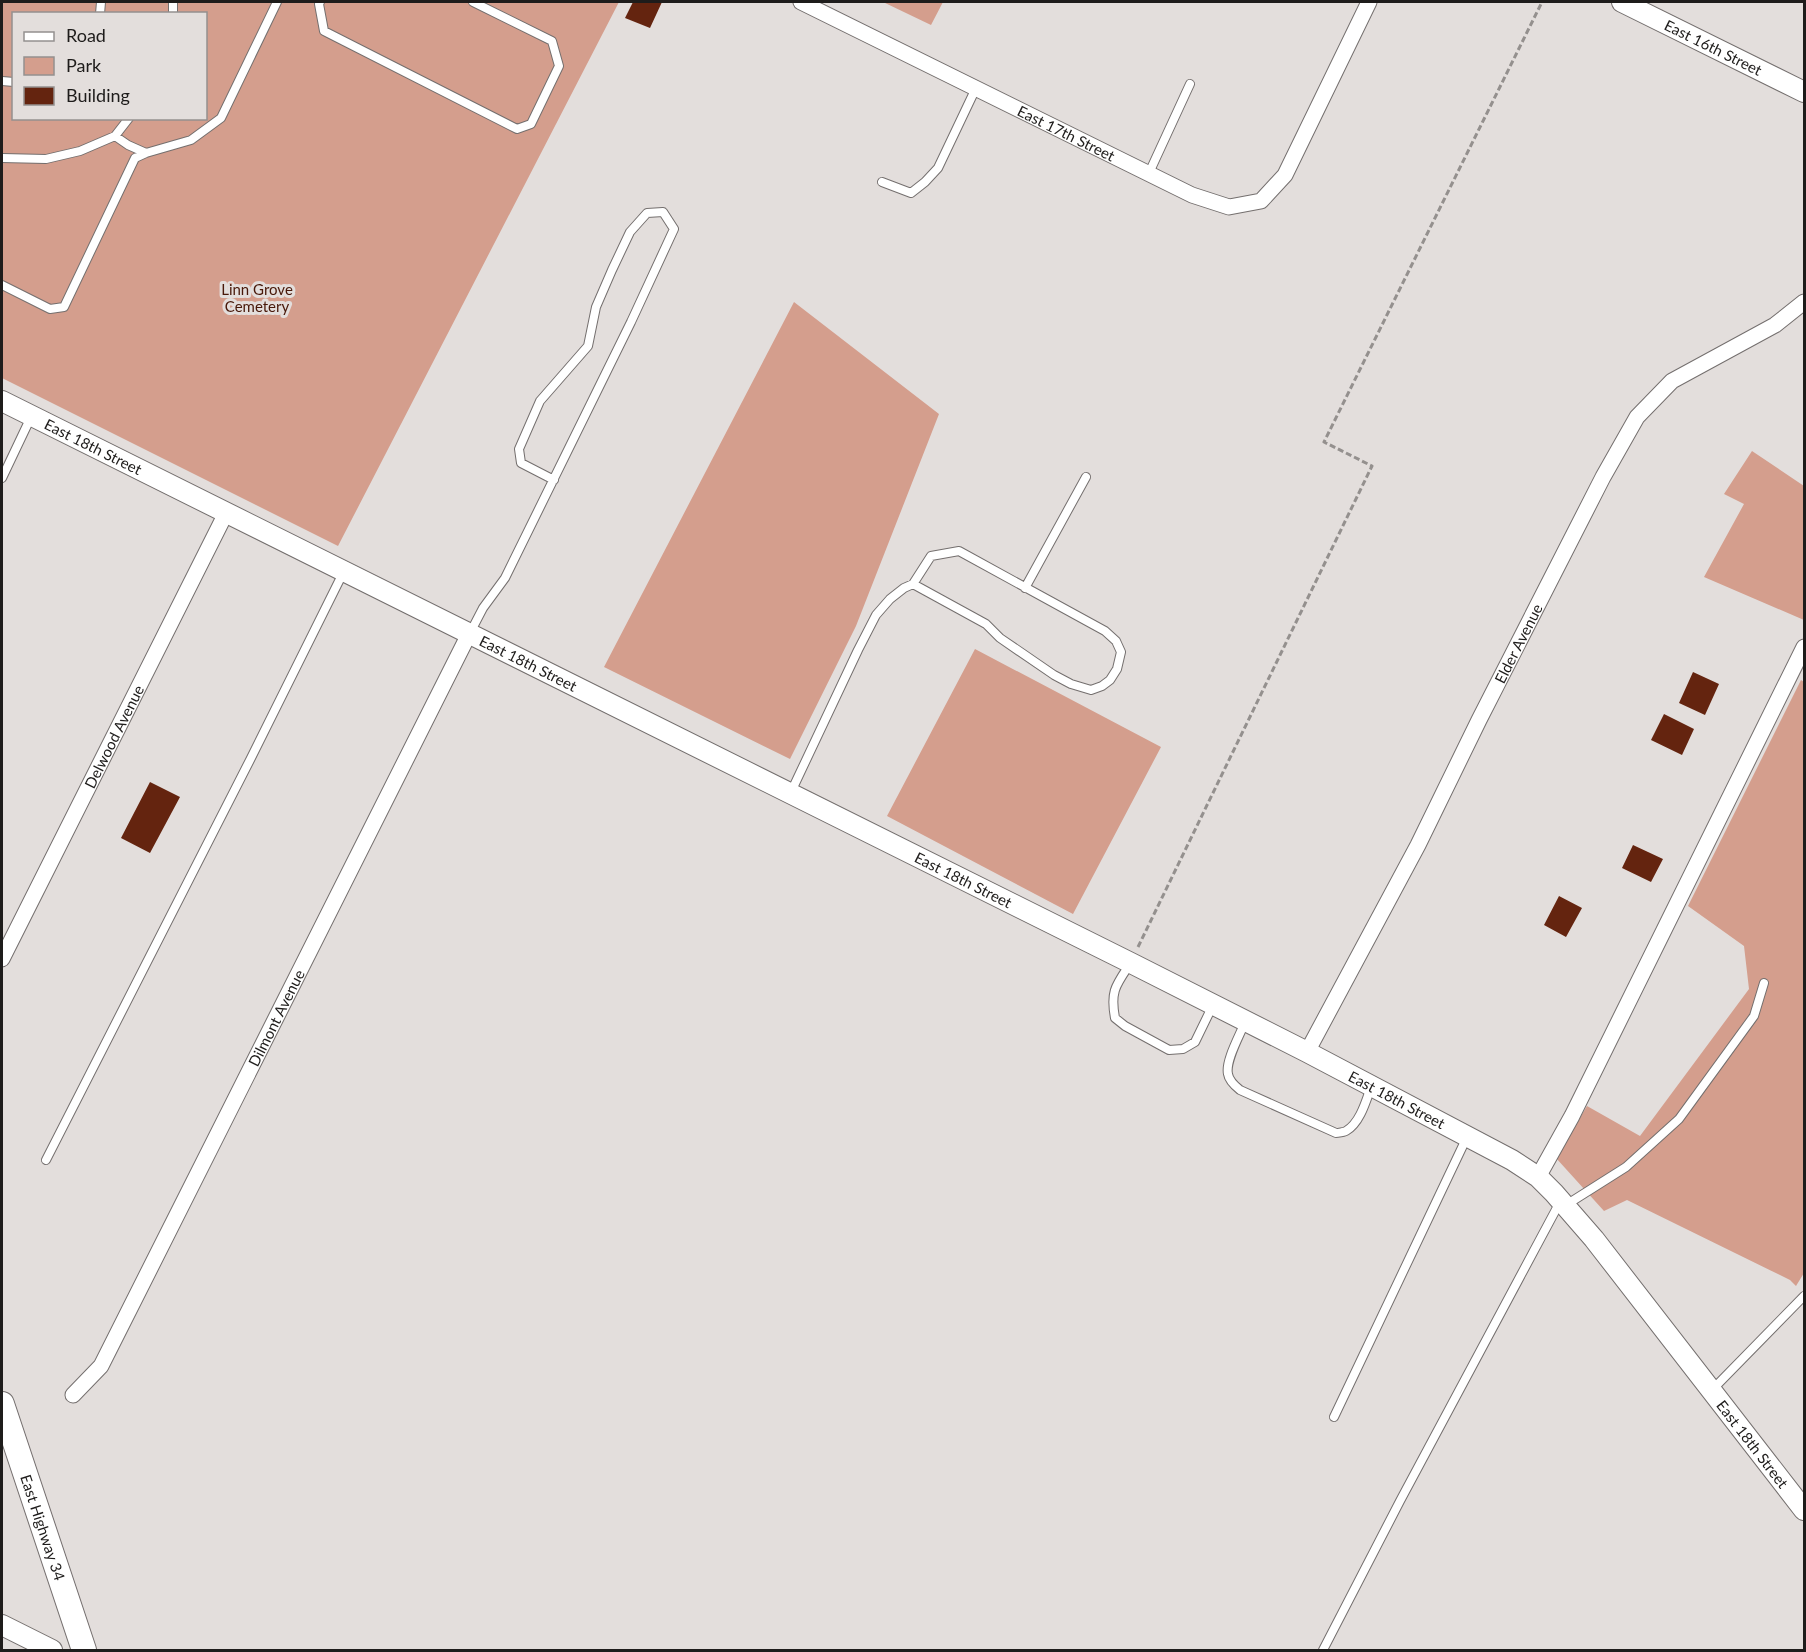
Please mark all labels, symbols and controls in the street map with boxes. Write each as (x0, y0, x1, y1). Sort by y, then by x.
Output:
legend (12, 12, 207, 120)
street label: East 16th Street (1662, 16, 1766, 79)
text: Road (66, 24, 106, 46)
text: Park (66, 54, 102, 76)
text: Building (66, 84, 130, 106)
street label: East 17th Street (1015, 101, 1119, 165)
park label: Linn Grove Cemetery (221, 280, 293, 315)
street label: East 18th Street (42, 415, 145, 478)
street label: Elder Avenue (1490, 601, 1546, 686)
street label: East 18th Street (477, 631, 581, 695)
street label: Delwood Avenue (80, 682, 147, 791)
street label: East 18th Street (912, 848, 1016, 912)
street label: Dilmont Avenue (244, 966, 308, 1069)
street label: East 18th Street (1346, 1067, 1449, 1132)
street label: East 18th Street (1713, 1396, 1793, 1492)
street label: East Highway 34 (17, 1472, 69, 1583)

